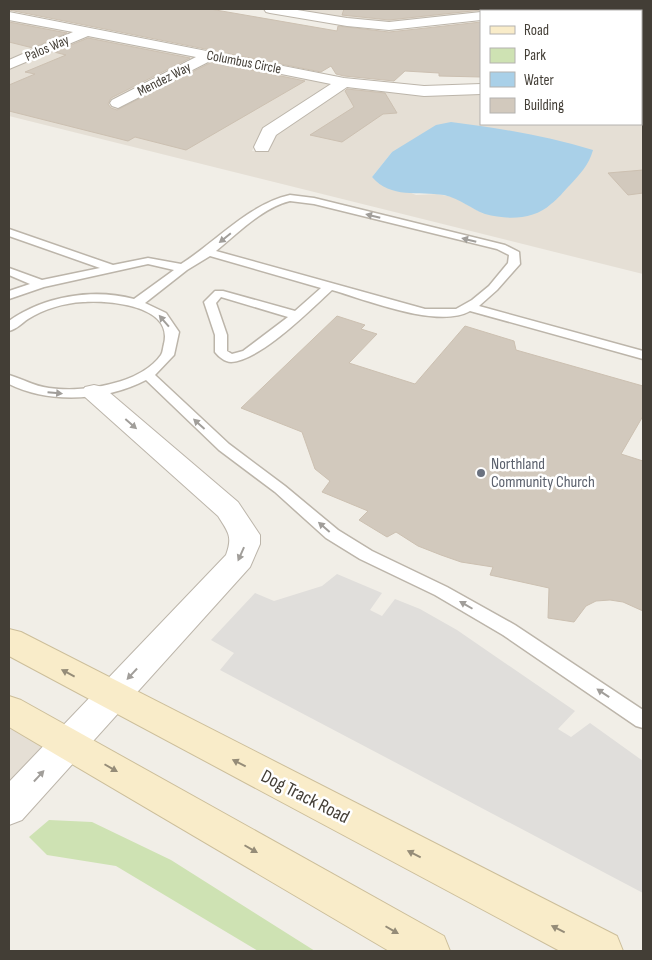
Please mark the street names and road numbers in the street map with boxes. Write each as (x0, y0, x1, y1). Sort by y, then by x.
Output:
street label: Palos Way (22, 31, 72, 65)
street label: Columbus Circle (205, 46, 283, 78)
street label: Mendez Way (134, 58, 194, 100)
street label: Dog Track Road (257, 765, 353, 829)

